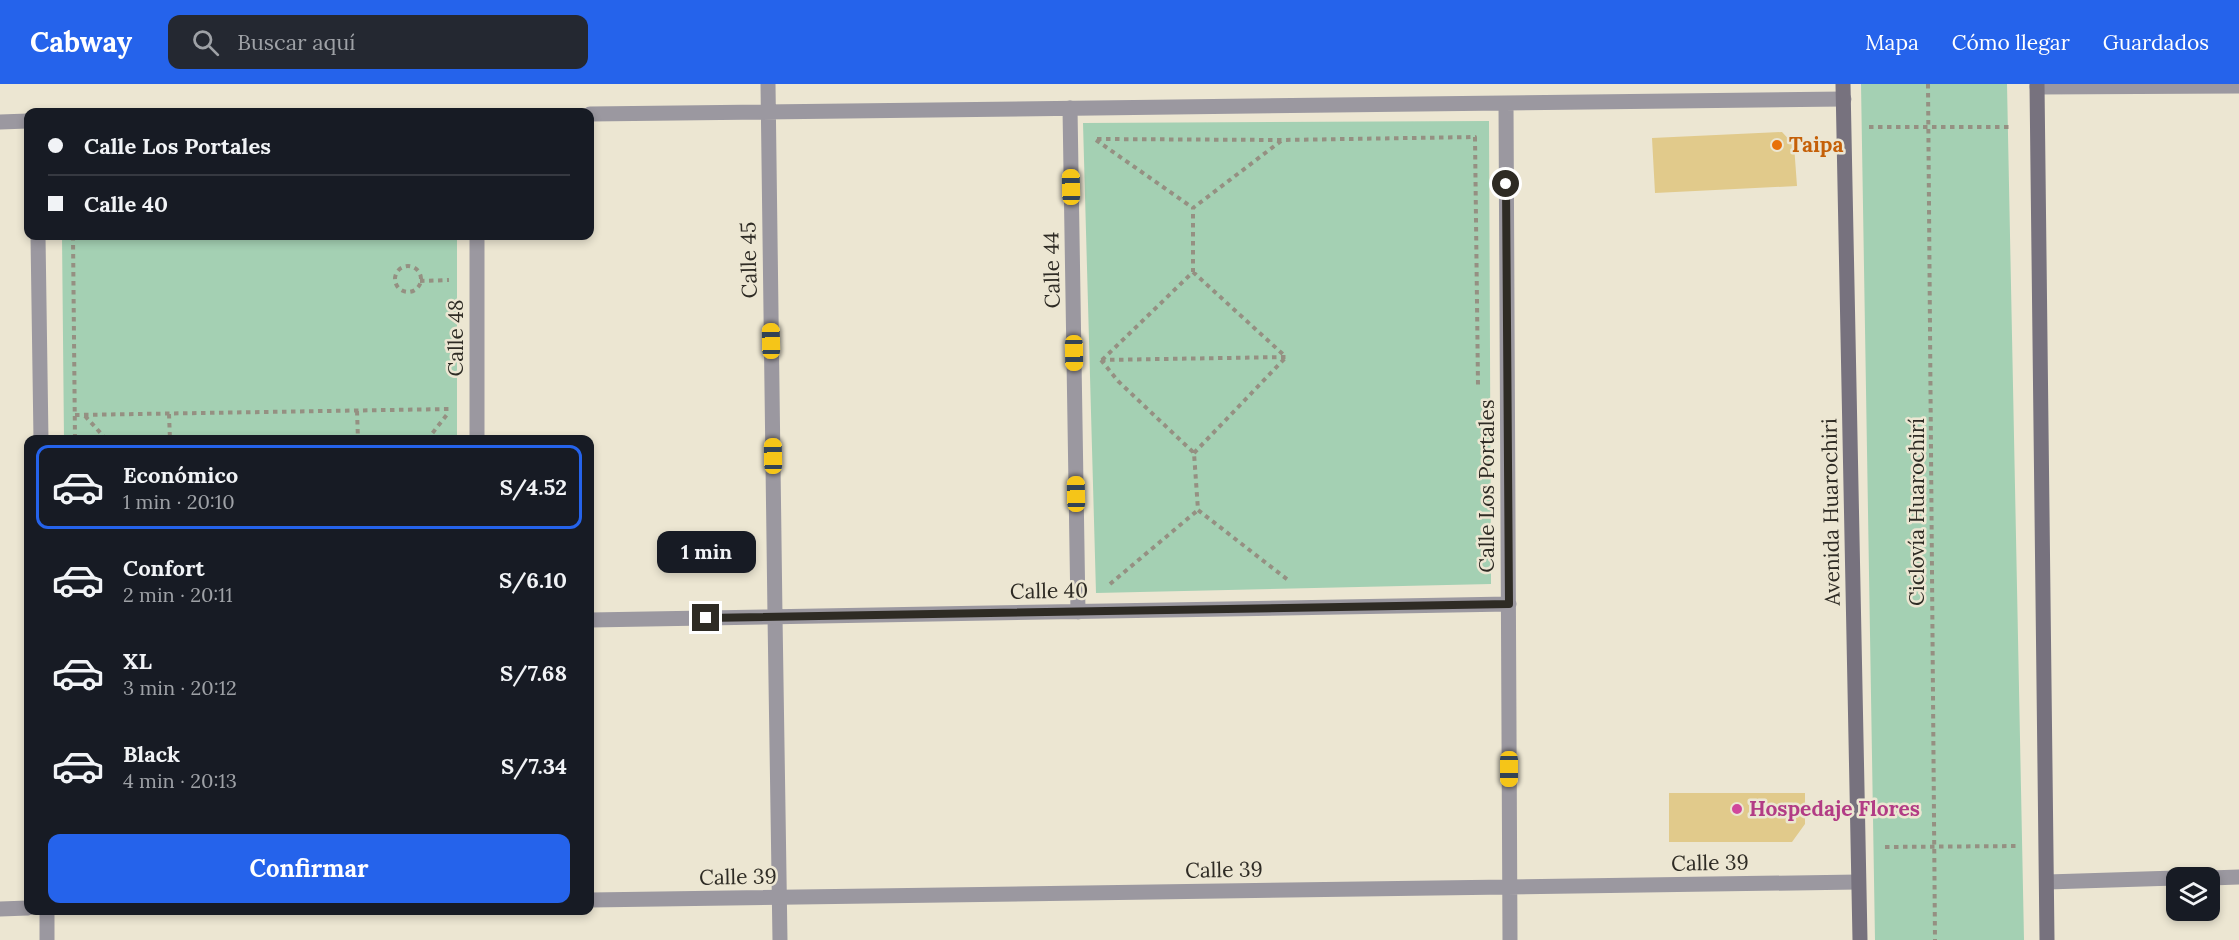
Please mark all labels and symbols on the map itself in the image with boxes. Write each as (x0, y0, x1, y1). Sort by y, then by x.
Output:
place label: Taipa (1789, 131, 1843, 158)
marker: Taipa (1770, 138, 1784, 152)
car (1062, 169, 1080, 205)
route start (1492, 170, 1519, 197)
street label: Calle 45 (734, 221, 763, 299)
street label: Calle 44 (1037, 231, 1066, 309)
street label: Calle 48 (442, 299, 469, 377)
car (762, 323, 780, 359)
car (1065, 335, 1083, 371)
street label: Calle Los Portales (1473, 399, 1500, 573)
street label: Avenida Huarochiri (1815, 418, 1846, 607)
street label: Ciclovía Huarochirí (1903, 418, 1930, 606)
car (764, 438, 782, 474)
car (1067, 476, 1085, 512)
callout: 1 min (656, 531, 756, 573)
street label: Calle 40 (1010, 576, 1088, 605)
route end (692, 604, 719, 631)
car (1500, 751, 1518, 787)
place label: Hospedaje Flores (1749, 795, 1920, 822)
marker: Hospedaje Flores (1730, 802, 1744, 816)
street label: Calle 39 (1671, 848, 1749, 877)
street label: Calle 39 (1185, 855, 1263, 884)
street label: Calle 39 (699, 862, 777, 891)

